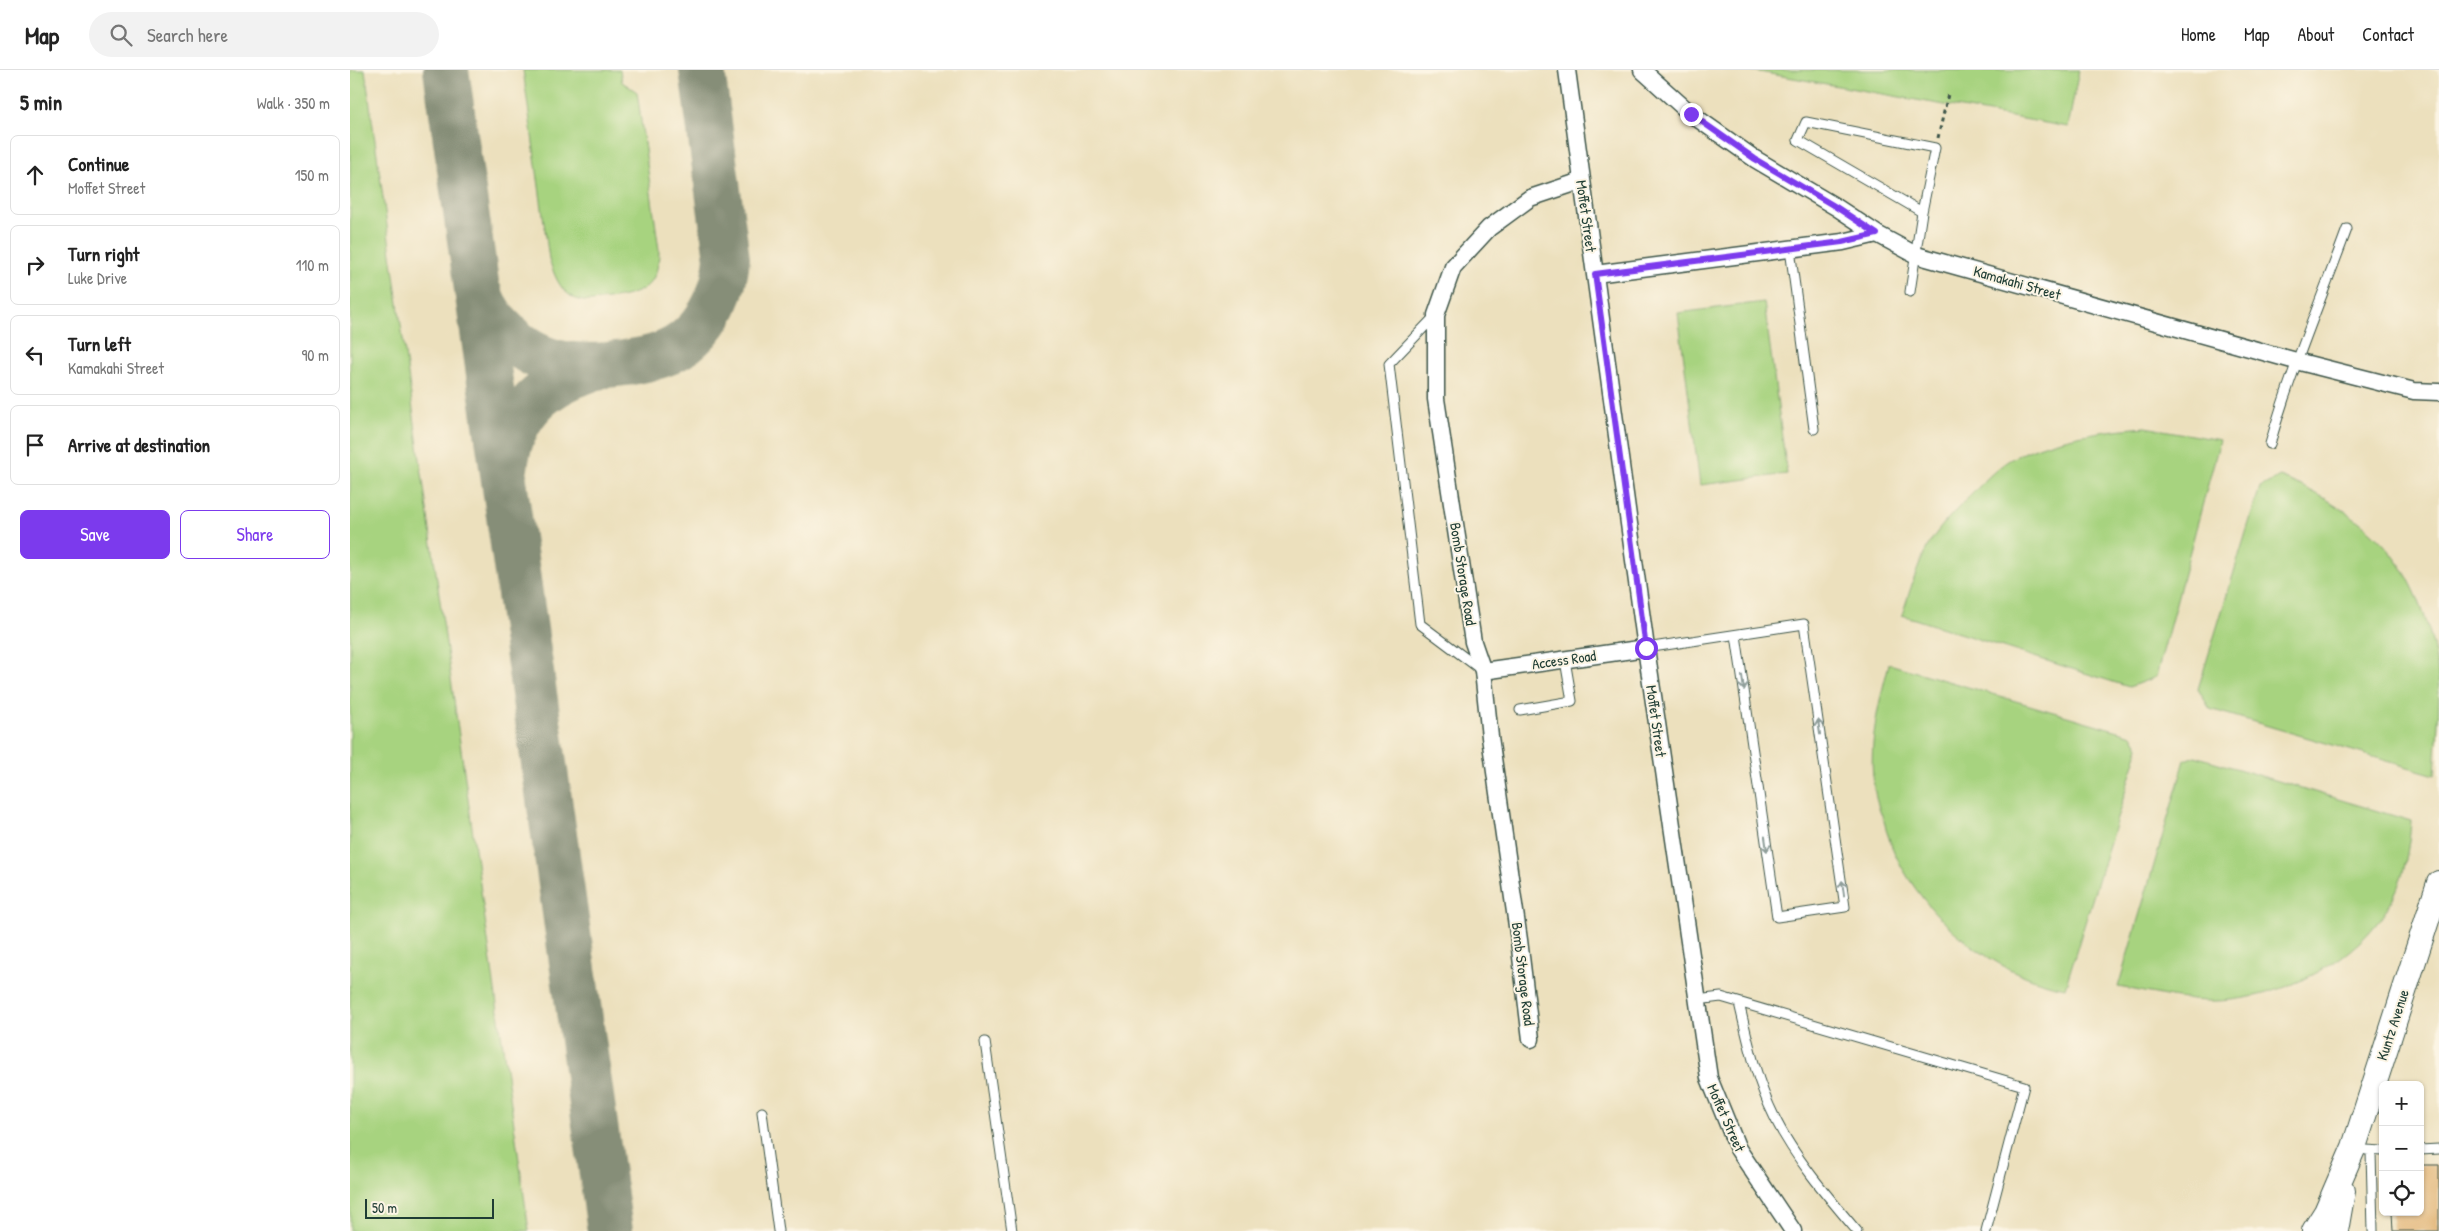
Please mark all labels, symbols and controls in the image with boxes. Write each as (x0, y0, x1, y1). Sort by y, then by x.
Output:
search box (89, 12, 439, 57)
text: Map (25, 19, 59, 51)
icon: search (107, 21, 135, 49)
text: Search here (147, 22, 228, 48)
text: Home (2181, 22, 2216, 47)
text: Map (2244, 22, 2269, 47)
text: About (2297, 22, 2334, 47)
text: Contact (2362, 22, 2414, 47)
text: 5 min (20, 88, 62, 117)
text: Walk · 350 m (257, 92, 330, 114)
route end (1680, 103, 1703, 126)
text: Continue (68, 151, 129, 177)
icon: ahead (21, 161, 49, 189)
text: 150 m (295, 164, 329, 186)
text: Moffet Street (68, 177, 145, 199)
street label: Moffet Street (1571, 179, 1602, 254)
text: Turn right (68, 241, 139, 267)
icon: right (21, 251, 49, 279)
text: 110 m (296, 254, 329, 276)
street label: Kamakahi Street (1971, 260, 2064, 305)
text: Luke Drive (68, 267, 127, 289)
text: Turn left (68, 331, 131, 357)
icon: left (21, 341, 49, 369)
text: 90 m (301, 344, 329, 366)
text: Kamakahi Street (68, 357, 164, 379)
icon: arrive (21, 431, 49, 459)
text: Arrive at destination (68, 432, 210, 458)
button: Save (20, 510, 170, 559)
button: Share (180, 510, 330, 559)
street label: Bomb Storage Road (1445, 521, 1482, 627)
route start (1635, 637, 1658, 660)
street label: Access Road (1531, 645, 1597, 674)
one-way arrow (1738, 674, 1748, 690)
street label: Moffet Street (1641, 684, 1672, 759)
one-way arrow (1814, 719, 1824, 735)
one-way arrow (1762, 835, 1772, 851)
one-way arrow (1837, 880, 1847, 896)
street label: Bomb Storage Road (1507, 921, 1540, 1027)
street label: Kuntz Avenue (2371, 987, 2414, 1063)
street label: Moffet Street (1702, 1080, 1751, 1156)
map controls (2379, 1081, 2424, 1216)
button: + (2379, 1081, 2424, 1126)
button: − (2379, 1126, 2424, 1171)
button: locate (2379, 1171, 2424, 1216)
scale bar (365, 1196, 494, 1219)
text: 50 m (372, 1198, 397, 1217)

